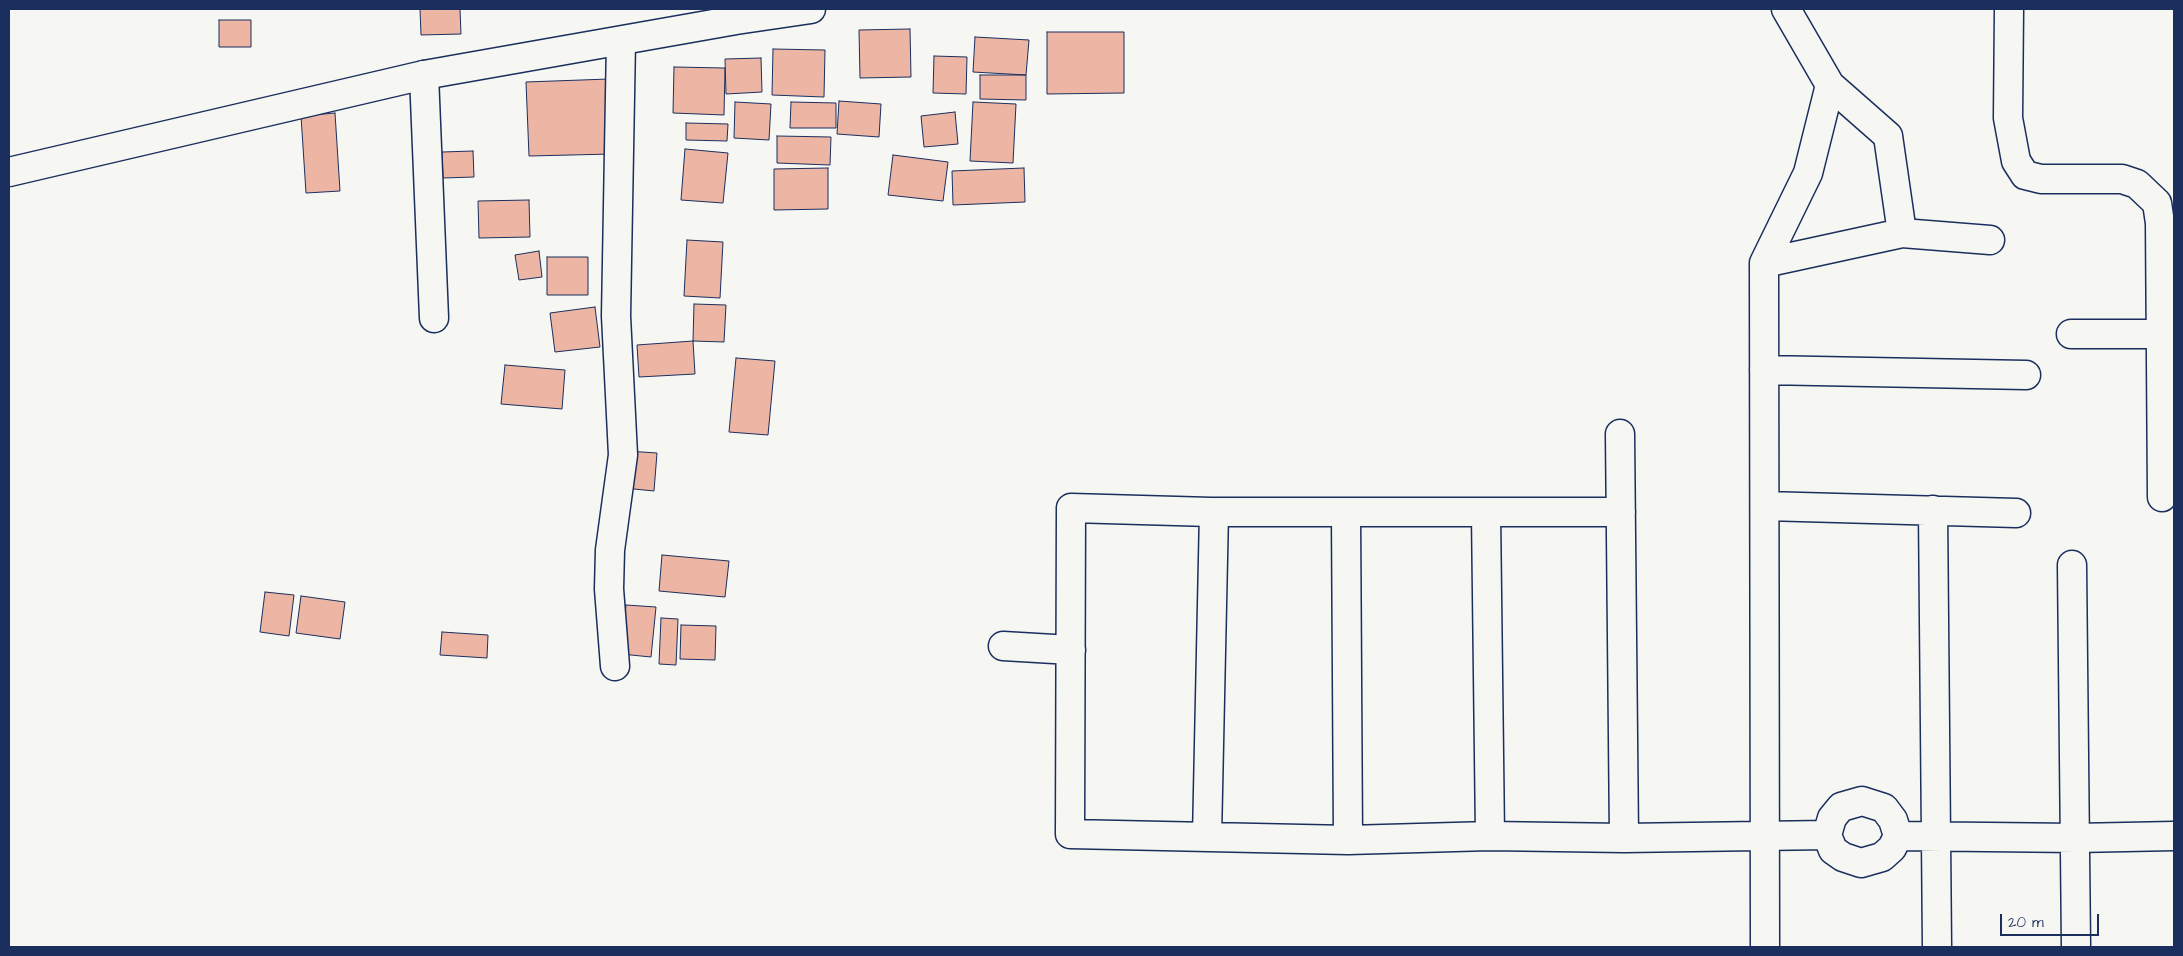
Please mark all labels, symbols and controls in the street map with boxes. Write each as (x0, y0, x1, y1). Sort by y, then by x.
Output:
scale bar (2003, 904, 2102, 936)
text: 20 m (2008, 912, 2044, 933)

